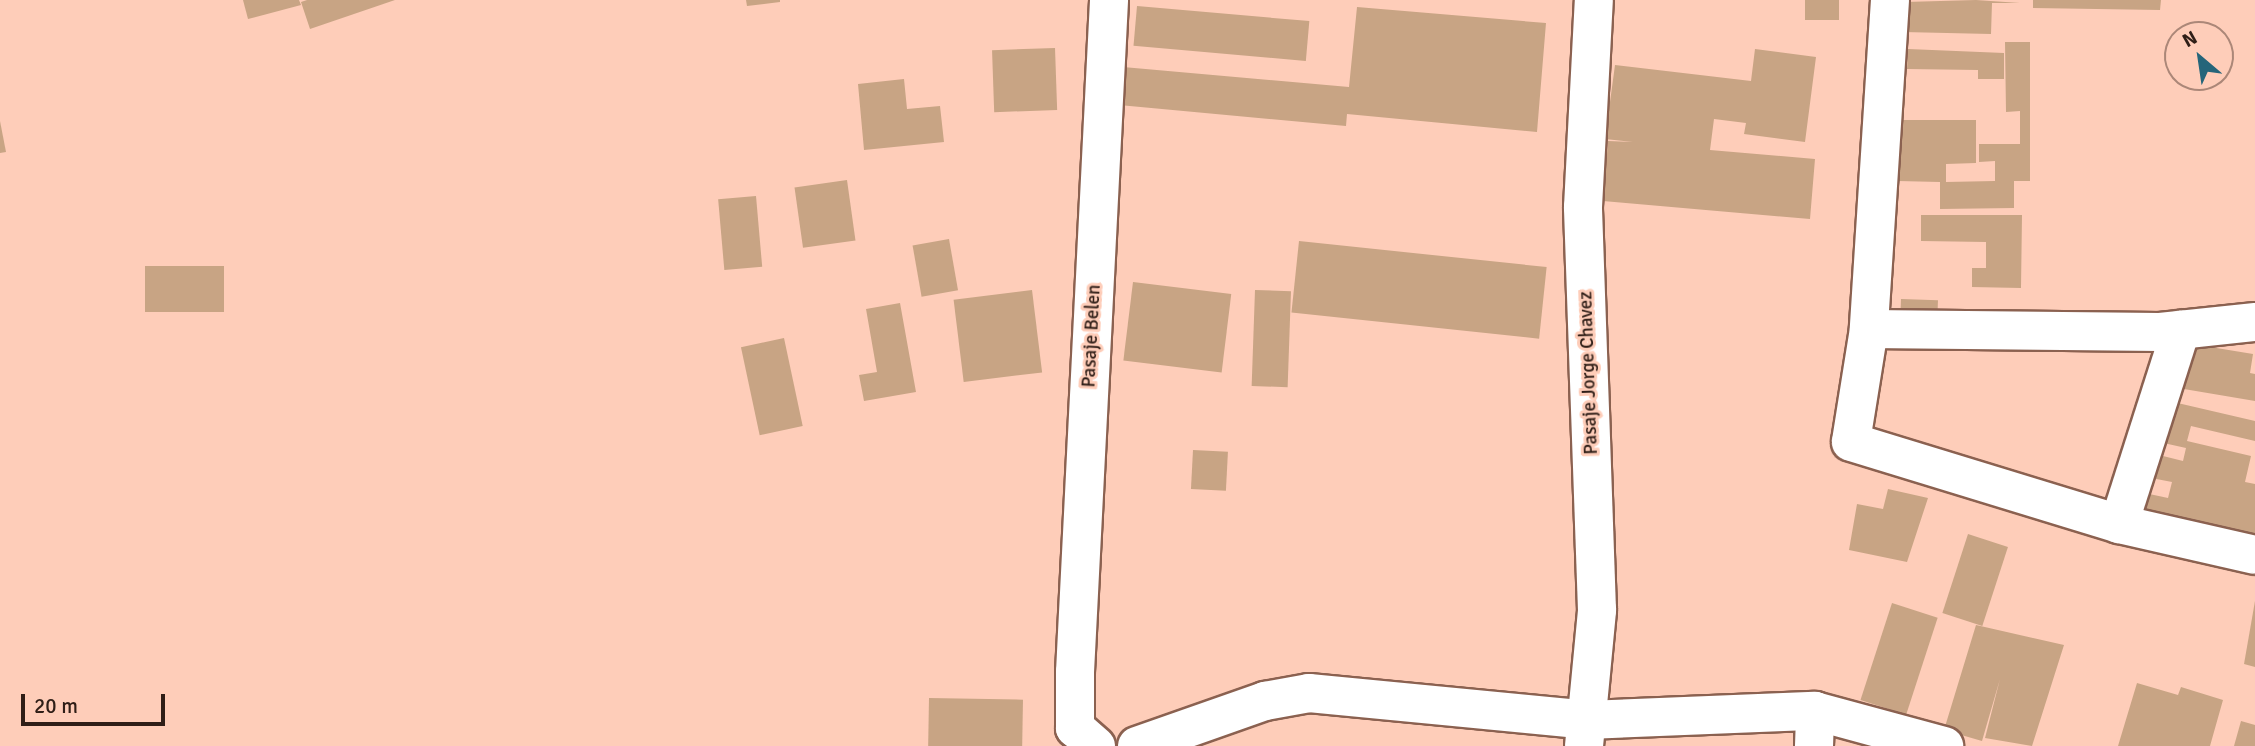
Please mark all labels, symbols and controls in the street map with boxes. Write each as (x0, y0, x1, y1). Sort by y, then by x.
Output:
north arrow (2164, 21, 2234, 91)
text: N (2178, 26, 2201, 53)
street label: Pasaje Belen (1078, 284, 1106, 388)
street label: Pasaje Jorge Chavez (1575, 291, 1603, 455)
scale bar (24, 680, 168, 724)
text: 20 m (34, 693, 78, 719)

